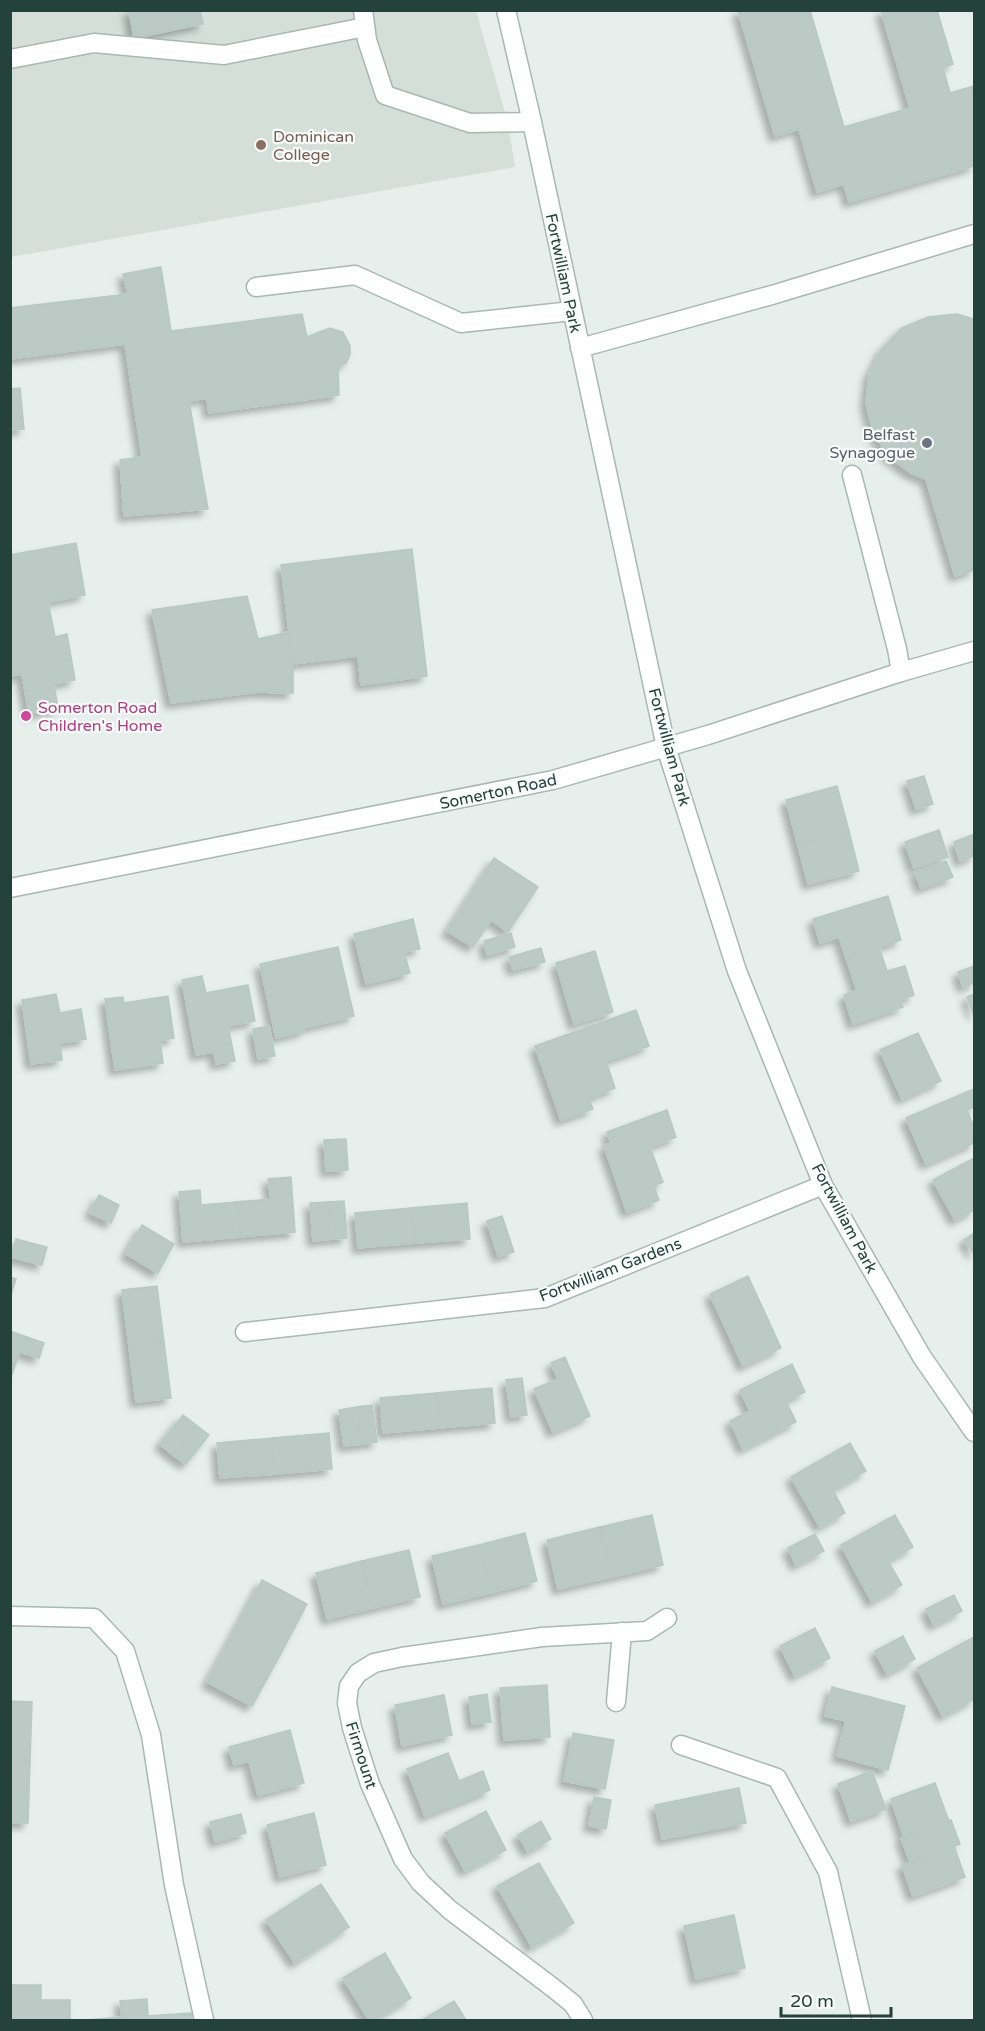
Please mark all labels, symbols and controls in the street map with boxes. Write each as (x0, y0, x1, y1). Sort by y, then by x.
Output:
place label: Dominican College (273, 127, 354, 165)
marker: Dominican College (254, 138, 268, 152)
street label: Fortwilliam Park (541, 212, 586, 335)
place label: Belfast Synagogue (830, 425, 915, 463)
marker: Belfast Synagogue (920, 436, 934, 450)
street label: Fortwilliam Park (644, 686, 695, 809)
place label: Somerton Road Children's Home (38, 698, 162, 736)
marker: Somerton Road Children's Home (19, 709, 33, 723)
street label: Somerton Road (438, 770, 559, 814)
street label: Fortwilliam Park (807, 1160, 882, 1277)
street label: Fortwilliam Gardens (536, 1234, 684, 1306)
street label: Firmount (341, 1719, 381, 1791)
scale bar (781, 1980, 890, 2018)
text: 20 m (790, 1990, 834, 2012)

